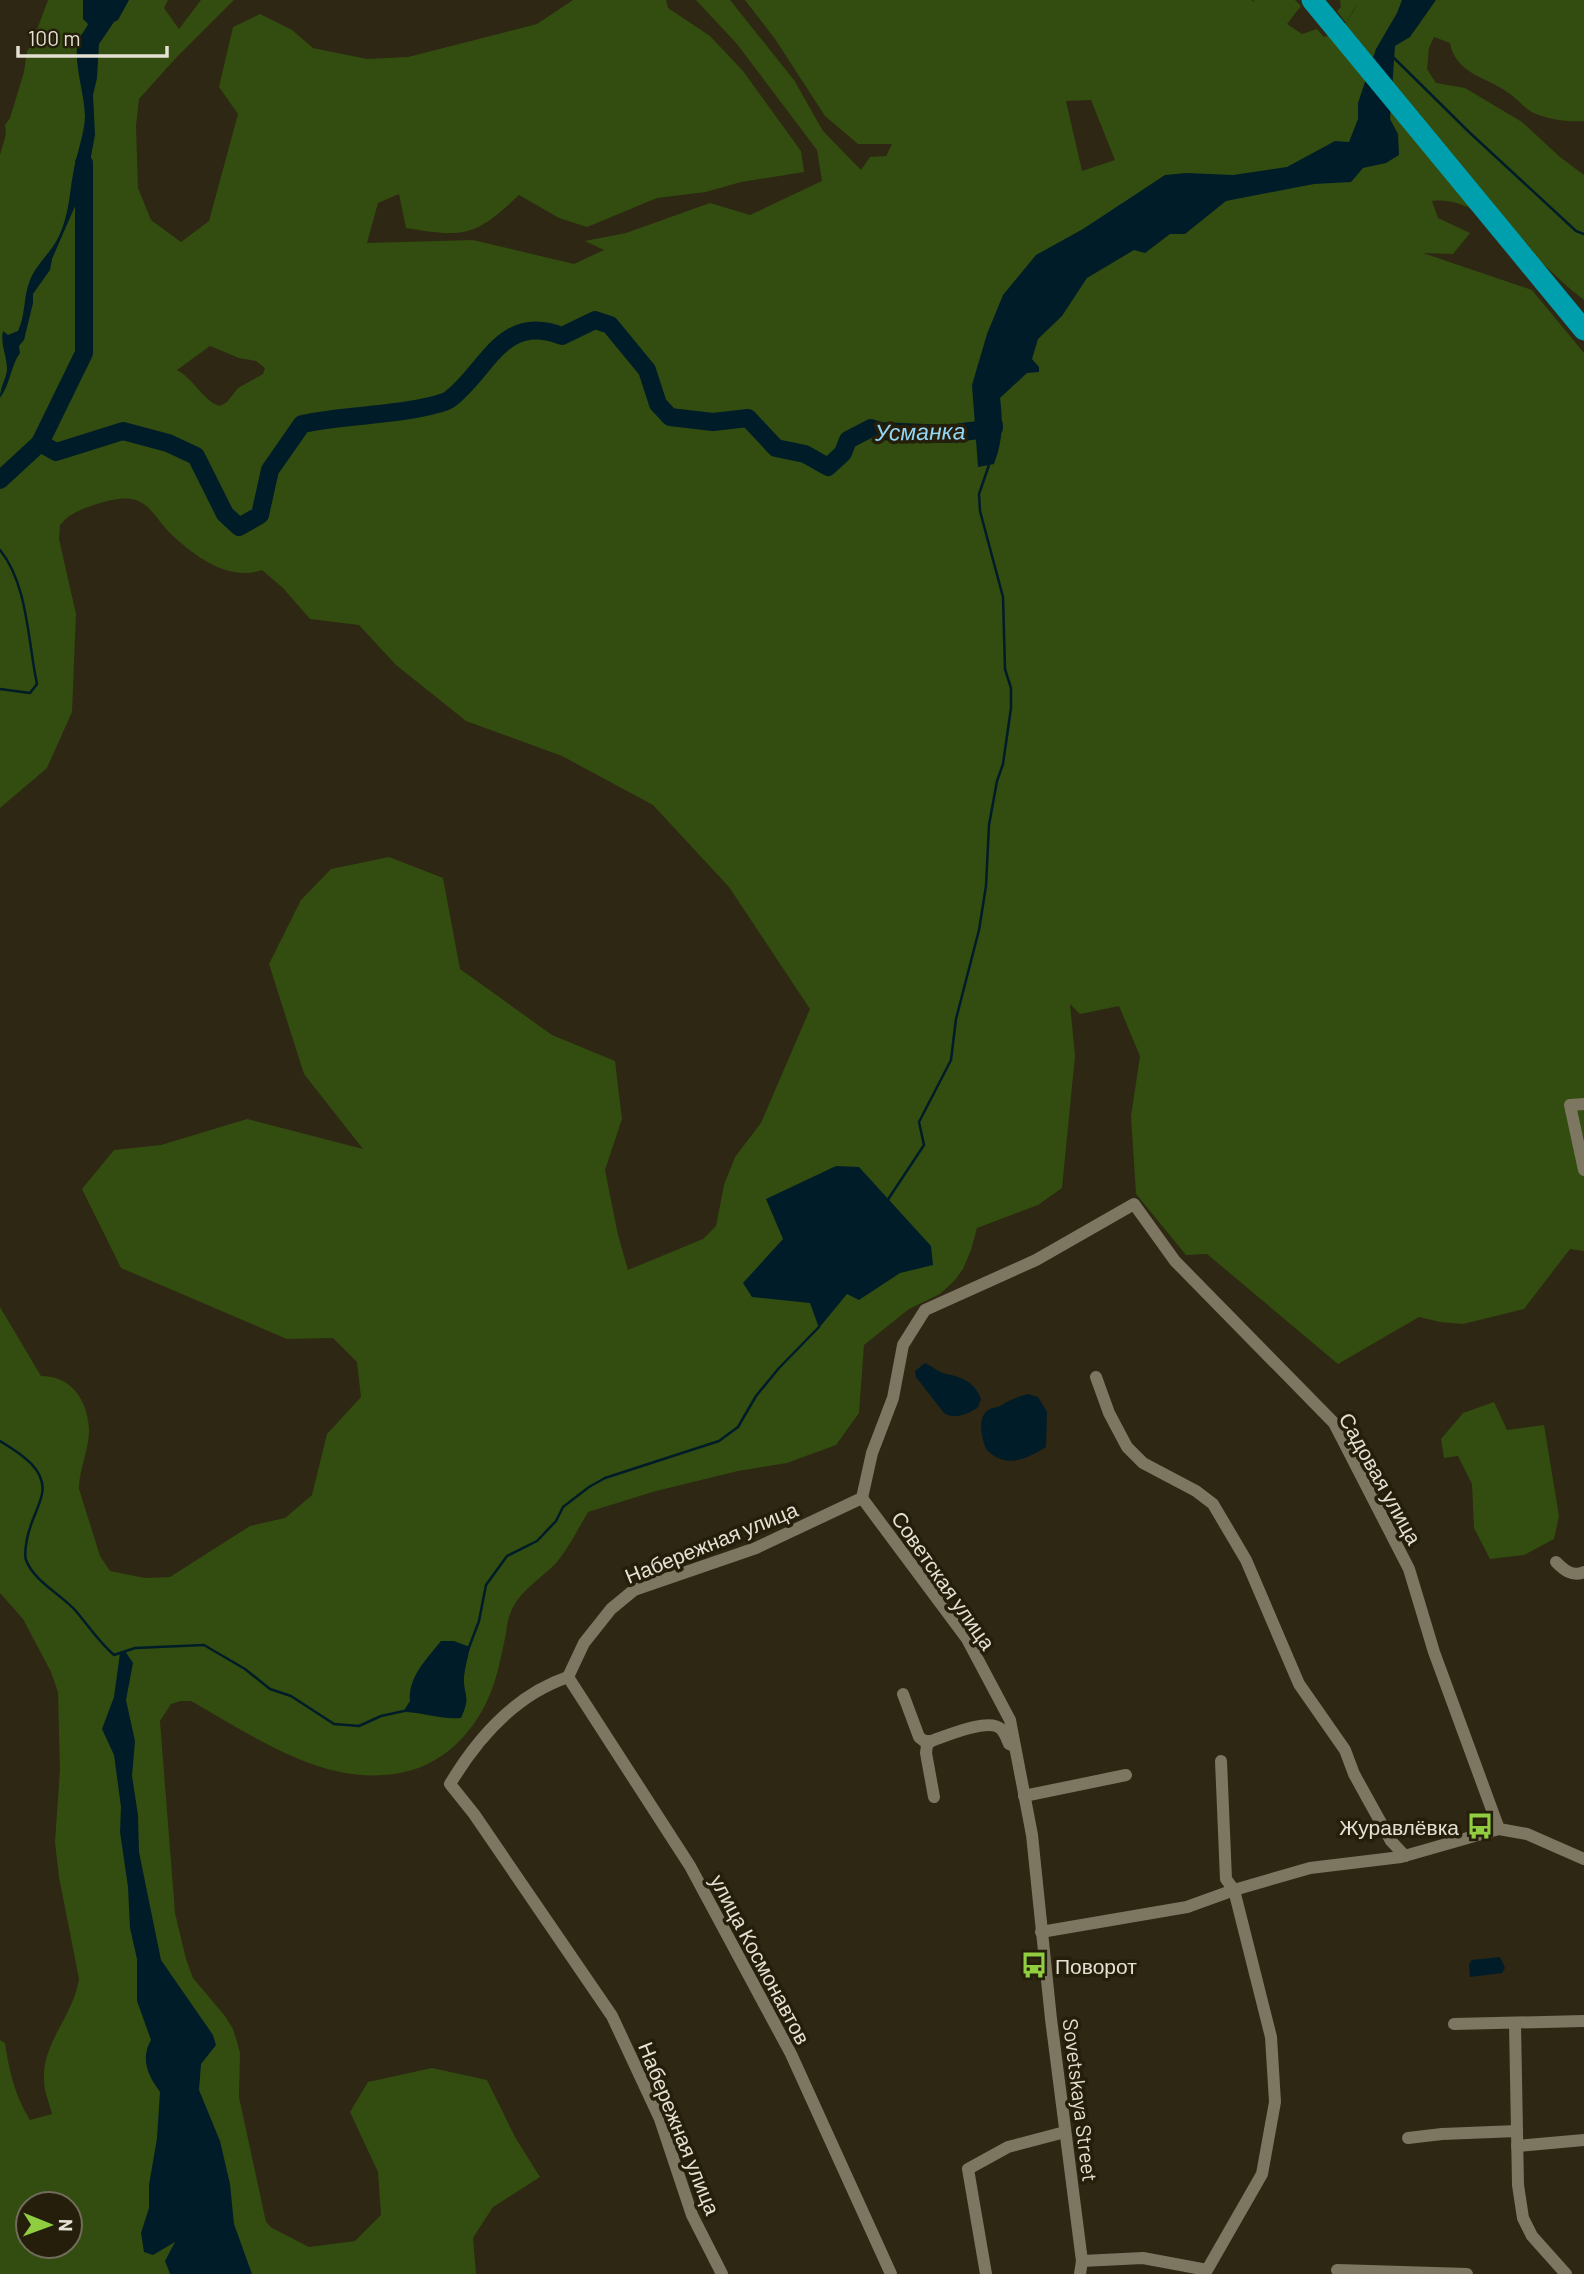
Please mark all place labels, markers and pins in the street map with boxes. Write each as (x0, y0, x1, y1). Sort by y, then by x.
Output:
bus stop icon: Журавлёвка (1465, 1811, 1495, 1841)
place label: Журавлёвка (1339, 1814, 1459, 1839)
bus stop icon: Поворот (1019, 1950, 1049, 1980)
place label: Поворот (1055, 1953, 1137, 1978)

